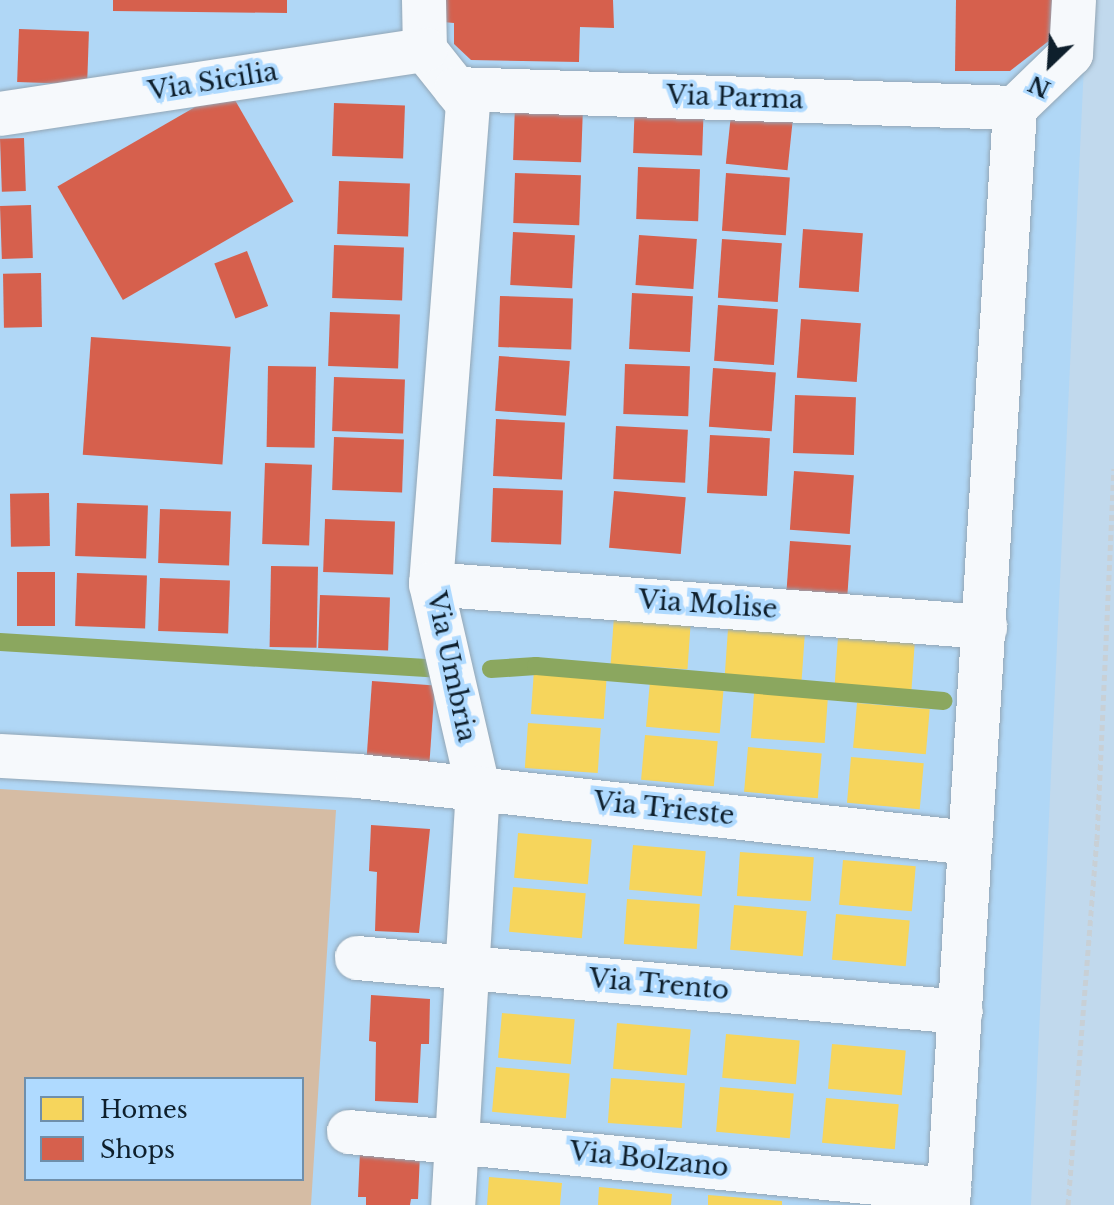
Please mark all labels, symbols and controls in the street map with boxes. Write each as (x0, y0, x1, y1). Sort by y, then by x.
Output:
north arrow (1010, 24, 1090, 104)
street label: Via Sicilia (146, 56, 280, 108)
text: N (1025, 70, 1055, 103)
street label: Via Parma (666, 80, 804, 116)
street label: Via Molise (637, 585, 779, 625)
street label: Via Umbria (420, 589, 482, 745)
street label: Via Trieste (591, 786, 737, 832)
street label: Via Trento (587, 963, 731, 1007)
legend (24, 1077, 304, 1181)
text: Homes (100, 1095, 188, 1124)
text: Shops (100, 1135, 175, 1164)
street label: Via Bolzano (568, 1136, 730, 1184)

